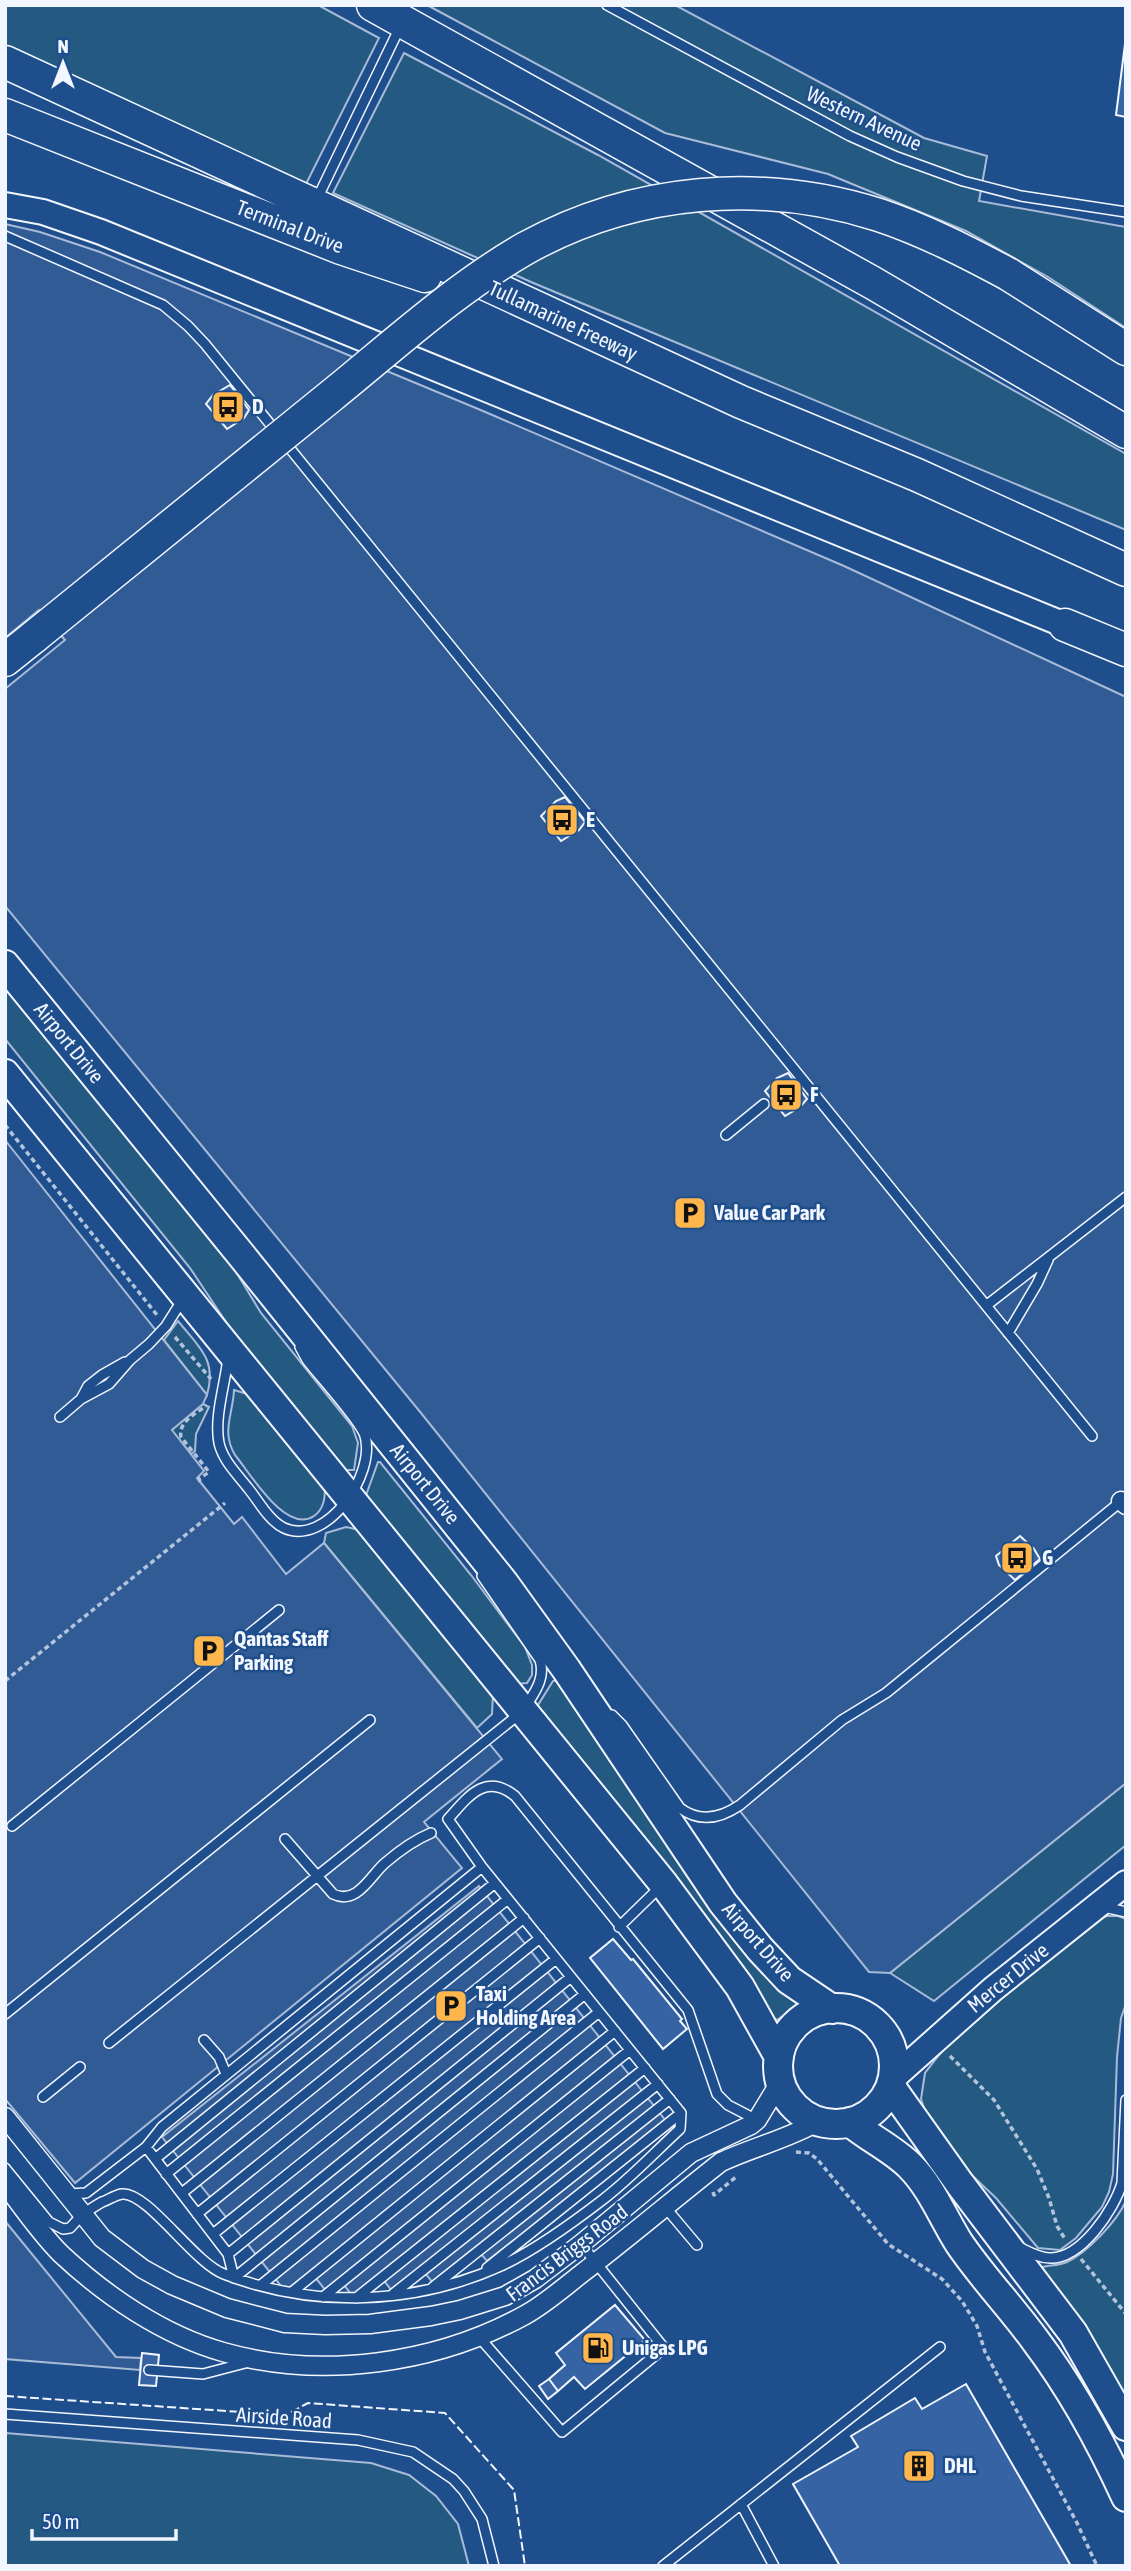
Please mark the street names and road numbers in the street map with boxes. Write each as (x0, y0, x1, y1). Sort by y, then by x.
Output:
street label: Western Avenue (803, 81, 926, 155)
street label: Terminal Drive (233, 195, 347, 257)
street label: Tullamarine Freeway (485, 275, 642, 365)
street label: Airport Drive (30, 997, 110, 1088)
street label: Airport Drive (386, 1438, 466, 1529)
street label: Airport Drive (718, 1897, 800, 1986)
street label: Mercer Drive (962, 1937, 1053, 2017)
street label: Francis Briggs Road (501, 2199, 632, 2306)
street label: Airside Road (235, 2402, 333, 2432)

